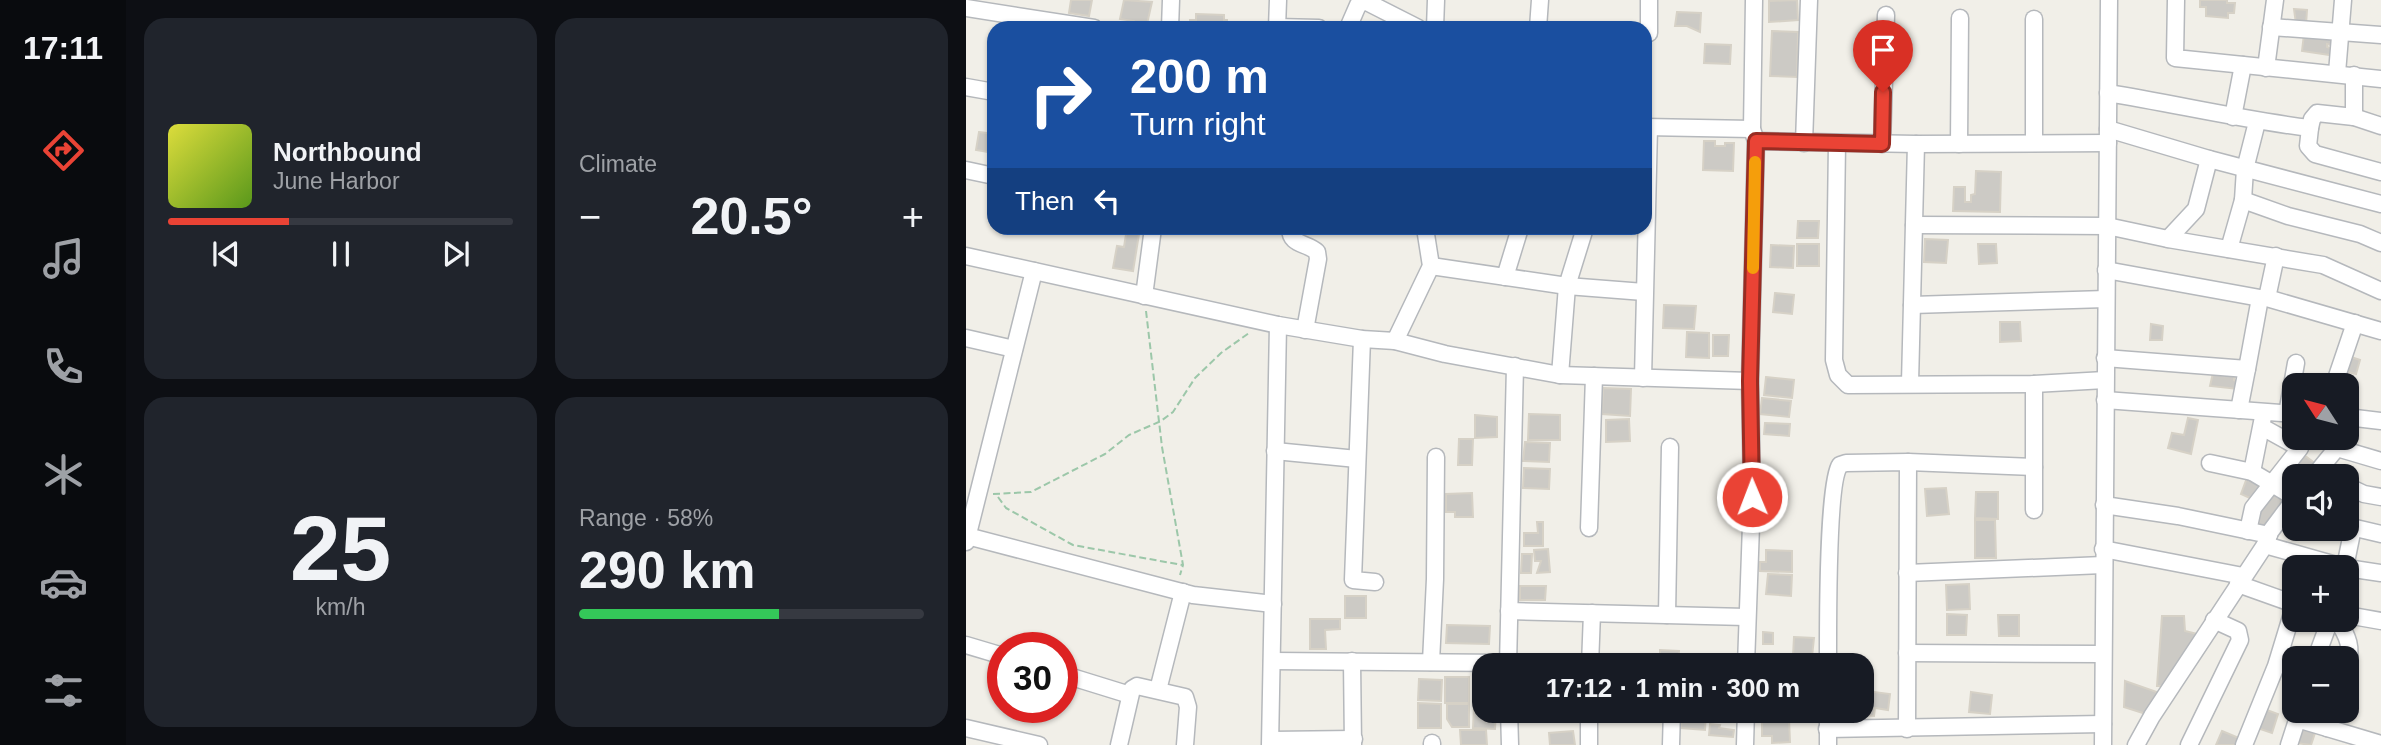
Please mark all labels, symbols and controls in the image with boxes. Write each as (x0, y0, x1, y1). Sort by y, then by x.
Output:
pin (1853, 20, 1913, 92)
text: 17:11 (23, 30, 103, 66)
icon: arrive (1864, 31, 1902, 69)
icon: right (1015, 49, 1106, 140)
text: 200 m (1130, 49, 1269, 103)
text: Turn right (1130, 106, 1266, 142)
icon: directions (39, 126, 88, 175)
text: Northbound (273, 137, 422, 167)
text: Climate (579, 151, 657, 177)
text: June Harbor (273, 168, 400, 194)
icon: left (1088, 182, 1126, 220)
text: Then (1015, 186, 1074, 216)
text: 20.5° (690, 187, 813, 245)
text: − (579, 196, 601, 238)
text: + (902, 196, 924, 238)
icon: music (39, 234, 88, 283)
icon: previous (207, 235, 245, 273)
icon: pause (322, 235, 360, 273)
icon: next (437, 235, 475, 273)
icon: phone (39, 342, 88, 391)
north arrow (2282, 373, 2359, 450)
map controls (2282, 373, 2359, 723)
icon: climate (39, 450, 88, 499)
position arrow (1715, 460, 1789, 534)
button: sound (2282, 464, 2359, 541)
text: 25 (290, 498, 391, 599)
text: Range · 58% (579, 505, 713, 531)
text: 290 km (579, 541, 755, 599)
button: + (2282, 555, 2359, 632)
icon: car (39, 558, 88, 607)
text: km/h (316, 594, 365, 620)
speed limit sign: 30 (987, 632, 1078, 723)
button: − (2282, 646, 2359, 723)
icon: filters (39, 666, 88, 715)
text: 17:12 · 1 min · 300 m (1546, 673, 1800, 703)

